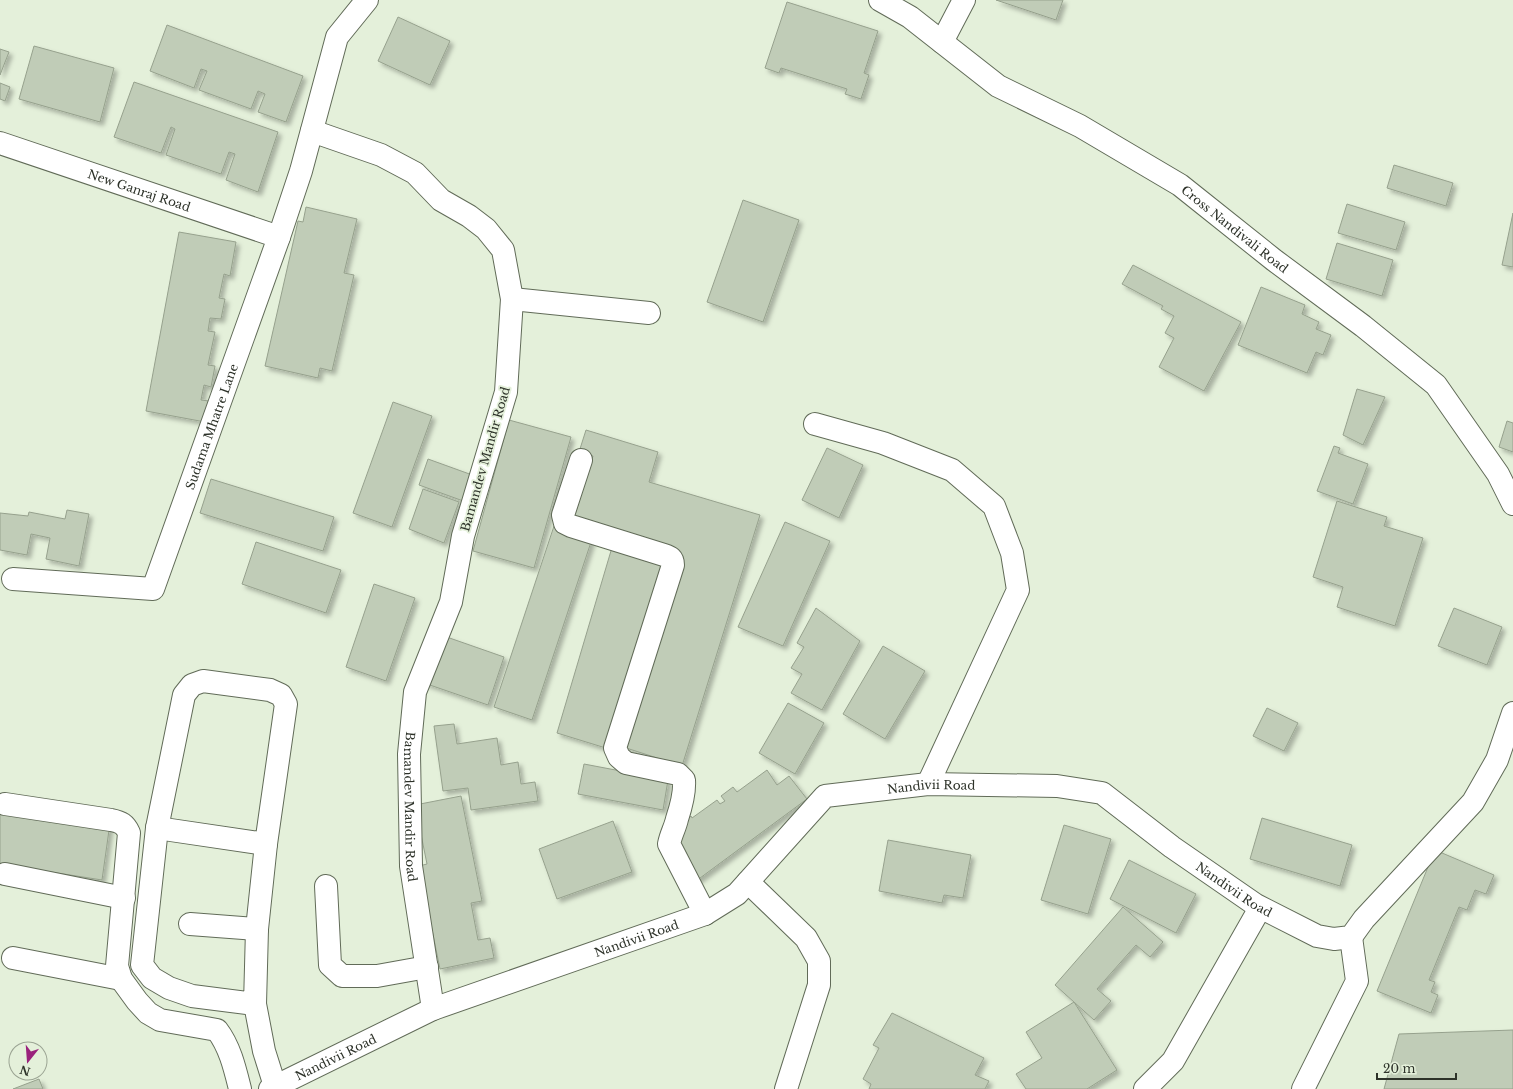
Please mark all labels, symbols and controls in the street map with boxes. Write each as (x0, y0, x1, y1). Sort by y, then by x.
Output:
street label: New Ganraj Road (86, 166, 193, 214)
street label: Cross Nandivali Road (1179, 182, 1291, 276)
street label: Sudama Mhatre Lane (182, 361, 241, 491)
street label: Bamandev Mandir Road (457, 385, 513, 533)
street label: Bamandev Mandir Road (401, 731, 421, 883)
street label: Nandivii Road (886, 776, 975, 796)
street label: Nandivii Road (1193, 858, 1275, 920)
street label: Nandivii Road (592, 916, 681, 960)
street label: Nandivii Road (293, 1031, 379, 1083)
north arrow (8, 1041, 48, 1081)
scale bar (1377, 1055, 1456, 1081)
text: 20 m (1383, 1061, 1415, 1076)
text: N (17, 1062, 32, 1079)

